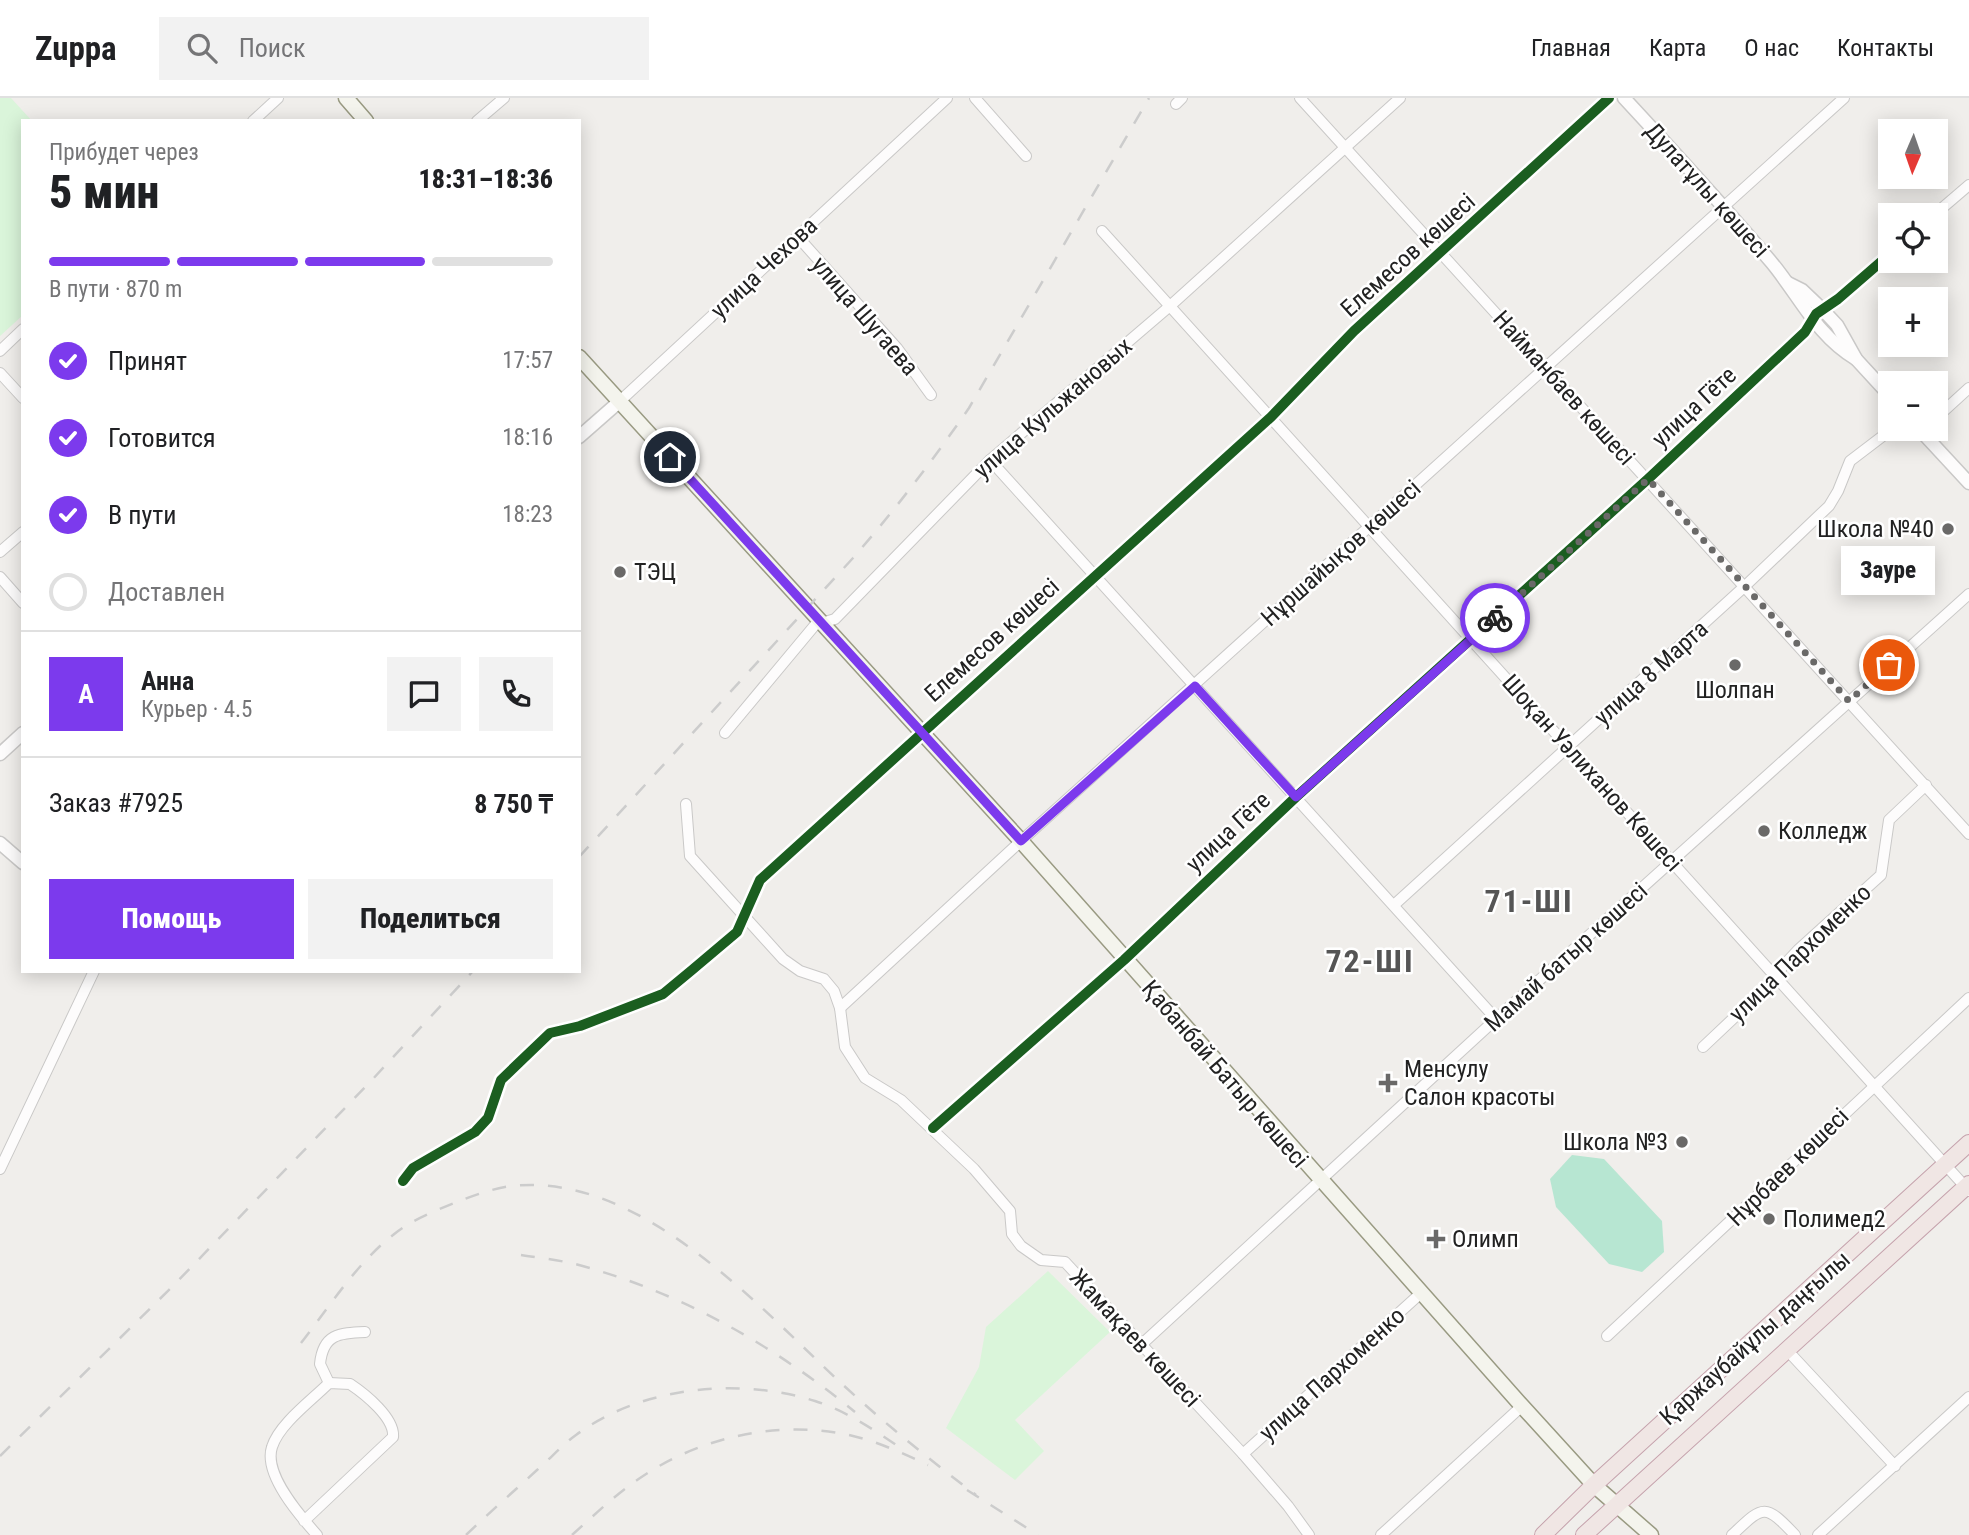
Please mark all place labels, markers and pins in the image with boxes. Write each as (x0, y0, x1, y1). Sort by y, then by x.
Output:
pin (640, 427, 700, 487)
place label: Школа №40 (1817, 515, 1934, 543)
marker: Школа №40 (1940, 521, 1956, 537)
callout: Зауре (1842, 546, 1936, 595)
place label: ТЭЦ (634, 558, 676, 586)
marker: ТЭЦ (612, 564, 628, 580)
pin (1859, 635, 1919, 695)
marker: Шолпан (1727, 657, 1743, 673)
place label: Шолпан (1695, 676, 1775, 704)
place label: Колледж (1778, 817, 1868, 845)
marker: Колледж (1756, 823, 1772, 839)
place label: Менсулу Салон красоты (1404, 1055, 1555, 1111)
marker: Менсулу Салон красоты (1378, 1073, 1398, 1093)
place label: Школа №3 (1563, 1128, 1668, 1156)
marker: Школа №3 (1674, 1134, 1690, 1150)
place label: Полимед2 (1783, 1205, 1886, 1233)
marker: Полимед2 (1761, 1211, 1777, 1227)
place label: Олимп (1452, 1225, 1519, 1253)
marker: Олимп (1426, 1229, 1446, 1249)

